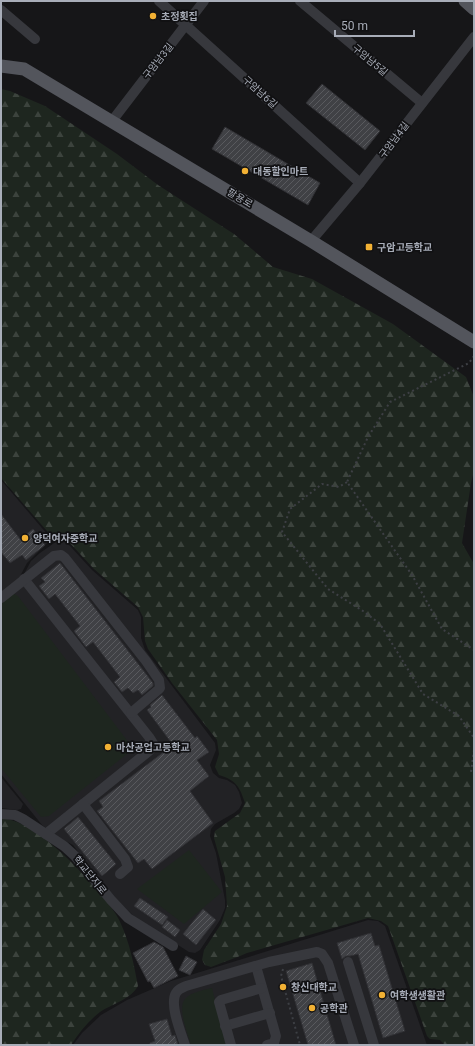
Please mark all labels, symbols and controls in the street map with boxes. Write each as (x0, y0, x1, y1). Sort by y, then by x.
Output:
place label: 초정횟집 (161, 10, 198, 22)
marker: 초정횟집 (148, 11, 158, 21)
scale bar (335, 12, 414, 38)
text: 50 m (341, 19, 368, 33)
street label: 구암남3길 (141, 41, 175, 81)
street label: 구암남5길 (350, 42, 390, 78)
street label: 구암남6길 (241, 74, 279, 110)
street label: 구암남4길 (377, 120, 411, 160)
place label: 대동할인마트 (253, 165, 308, 177)
marker: 대동할인마트 (240, 166, 250, 176)
street label: 팔용로 (225, 186, 255, 210)
place label: 구암고등학교 (377, 241, 432, 253)
marker: 구암고등학교 (364, 242, 374, 252)
place label: 양덕여자중학교 (33, 532, 97, 544)
marker: 양덕여자중학교 (20, 533, 30, 543)
place label: 마산공업고등학교 (116, 741, 190, 753)
marker: 마산공업고등학교 (103, 742, 113, 752)
street label: 학교단지로 (71, 854, 109, 896)
place label: 창신대학교 (291, 981, 337, 993)
marker: 창신대학교 (278, 982, 288, 992)
place label: 여학생생활관 (390, 989, 445, 1001)
marker: 여학생생활관 (377, 990, 387, 1000)
place label: 공학관 (320, 1002, 348, 1014)
marker: 공학관 (307, 1003, 317, 1013)

